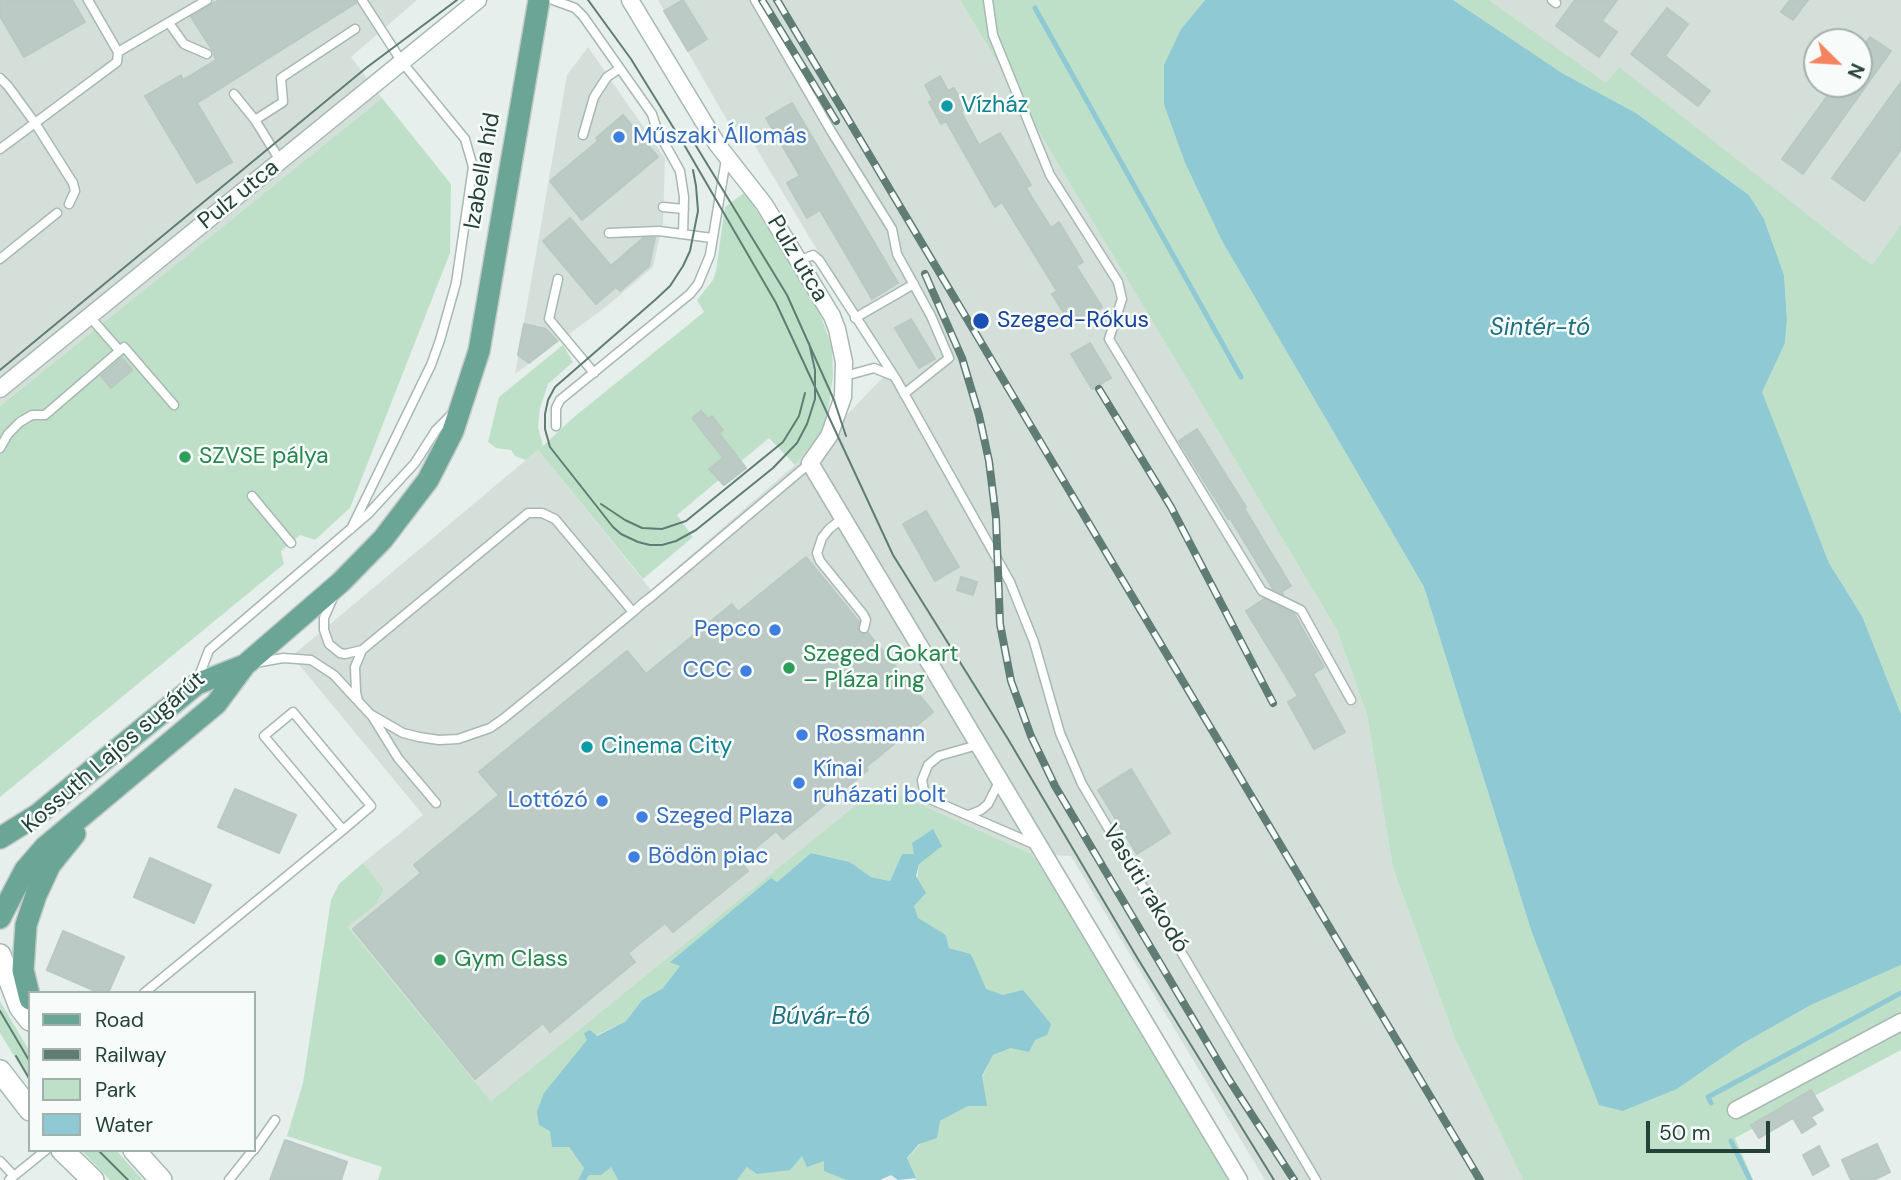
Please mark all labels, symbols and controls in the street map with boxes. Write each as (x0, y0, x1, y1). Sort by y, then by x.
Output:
north arrow (1803, 28, 1873, 98)
text: N (1842, 60, 1870, 82)
place label: Vízház (961, 92, 1028, 120)
marker: Vízház (939, 98, 955, 114)
street label: Izabella híd (459, 111, 507, 231)
place label: Műszaki Állomás (633, 123, 807, 151)
marker: Műszaki Állomás (611, 129, 627, 145)
street label: Pulz utca (193, 154, 285, 236)
street label: Pulz utca (760, 211, 834, 307)
place label: Szeged-Rókus (997, 307, 1149, 335)
marker: Szeged-Rókus (971, 311, 991, 331)
water label: Sintér-tó (1490, 315, 1590, 343)
place label: SZVSE pálya (199, 443, 329, 471)
marker: SZVSE pálya (177, 449, 193, 465)
place label: Pepco (694, 616, 761, 644)
marker: Pepco (767, 622, 783, 638)
place label: Szeged Gokart – Pláza ring (803, 641, 958, 695)
place label: CCC (683, 657, 732, 685)
marker: Szeged Gokart – Pláza ring (781, 660, 797, 676)
marker: CCC (738, 663, 754, 679)
street label: Kossuth Lajos sugárút (17, 666, 211, 840)
place label: Rossmann (816, 721, 925, 749)
marker: Rossmann (794, 727, 810, 743)
place label: Cinema City (601, 733, 732, 761)
marker: Cinema City (579, 739, 595, 755)
place label: Kínai ruházati bolt (813, 756, 946, 810)
marker: Kínai ruházati bolt (791, 775, 807, 791)
place label: Lottózó (508, 787, 588, 815)
marker: Lottózó (594, 793, 610, 809)
place label: Szeged Plaza (656, 803, 793, 831)
marker: Szeged Plaza (634, 809, 650, 825)
street label: Vasúti rakodó (1096, 820, 1194, 958)
place label: Bödön piac (648, 843, 768, 871)
marker: Bödön piac (626, 849, 642, 865)
place label: Gym Class (454, 946, 568, 974)
marker: Gym Class (432, 952, 448, 968)
legend (28, 991, 256, 1152)
water label: Búvár-tó (772, 1004, 870, 1032)
text: Road (95, 1006, 144, 1034)
text: Railway (95, 1041, 167, 1069)
text: Park (95, 1076, 136, 1104)
scale bar (1649, 1106, 1773, 1150)
text: Water (95, 1111, 153, 1139)
text: 50 m (1659, 1119, 1710, 1147)

